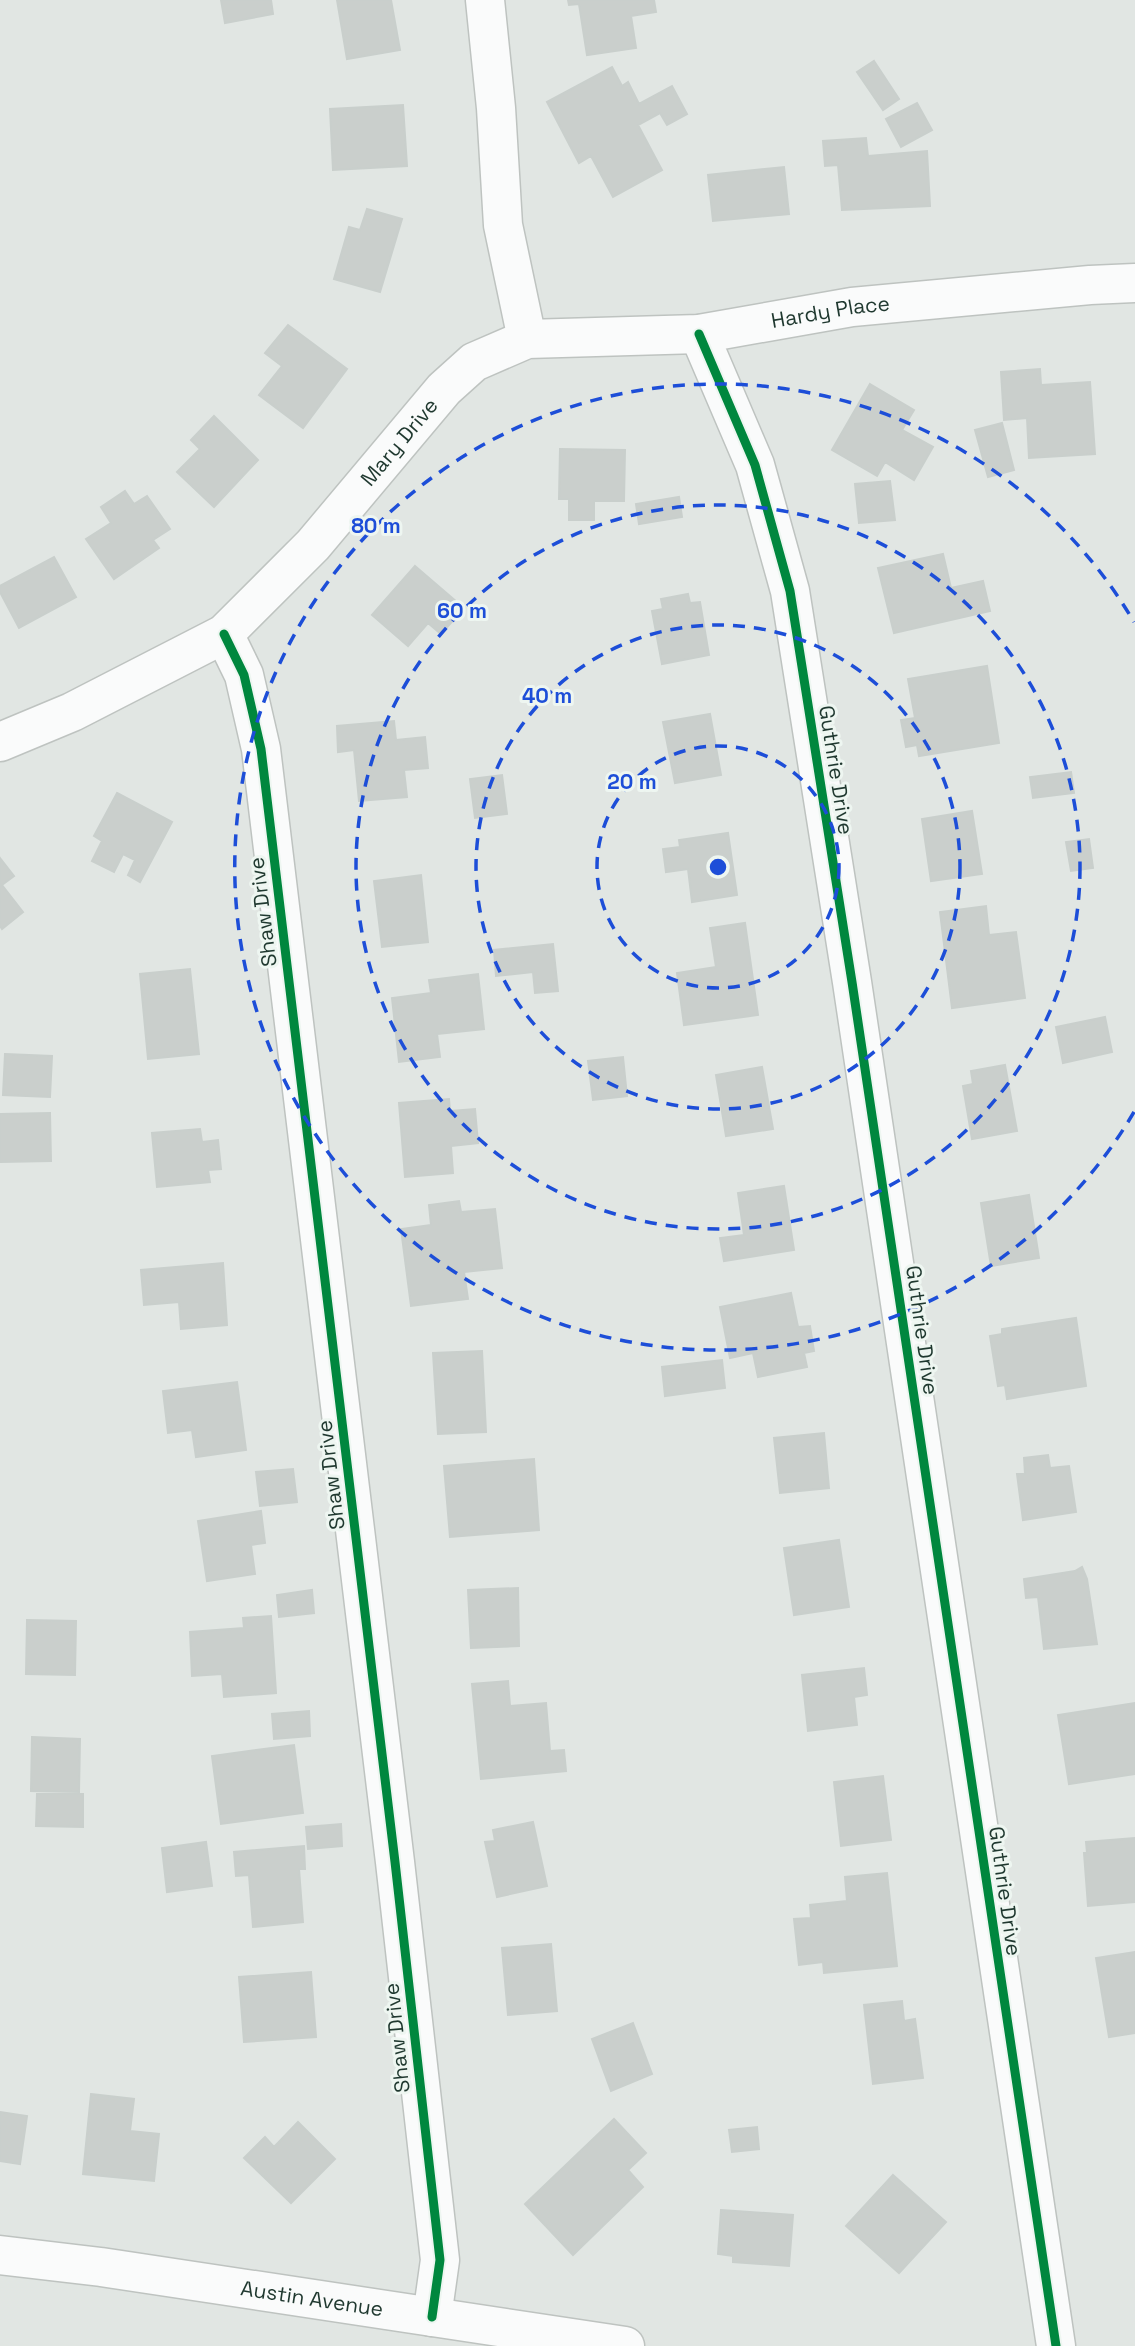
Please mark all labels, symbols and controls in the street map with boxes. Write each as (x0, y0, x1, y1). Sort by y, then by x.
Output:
street label: Hardy Place (769, 290, 891, 334)
street label: Mary Drive (354, 392, 444, 491)
text: 80 m (351, 512, 401, 539)
text: 60 m (437, 597, 487, 624)
text: 40 m (522, 682, 572, 709)
street label: Guthrie Drive (813, 703, 860, 836)
text: 20 m (607, 768, 657, 795)
centre of rings (706, 855, 730, 879)
street label: Shaw Drive (242, 856, 283, 968)
street label: Guthrie Drive (900, 1263, 945, 1396)
street label: Shaw Drive (310, 1419, 351, 1531)
street label: Guthrie Drive (983, 1824, 1028, 1957)
street label: Shaw Drive (377, 1982, 416, 2094)
street label: Austin Avenue (239, 2274, 385, 2322)

